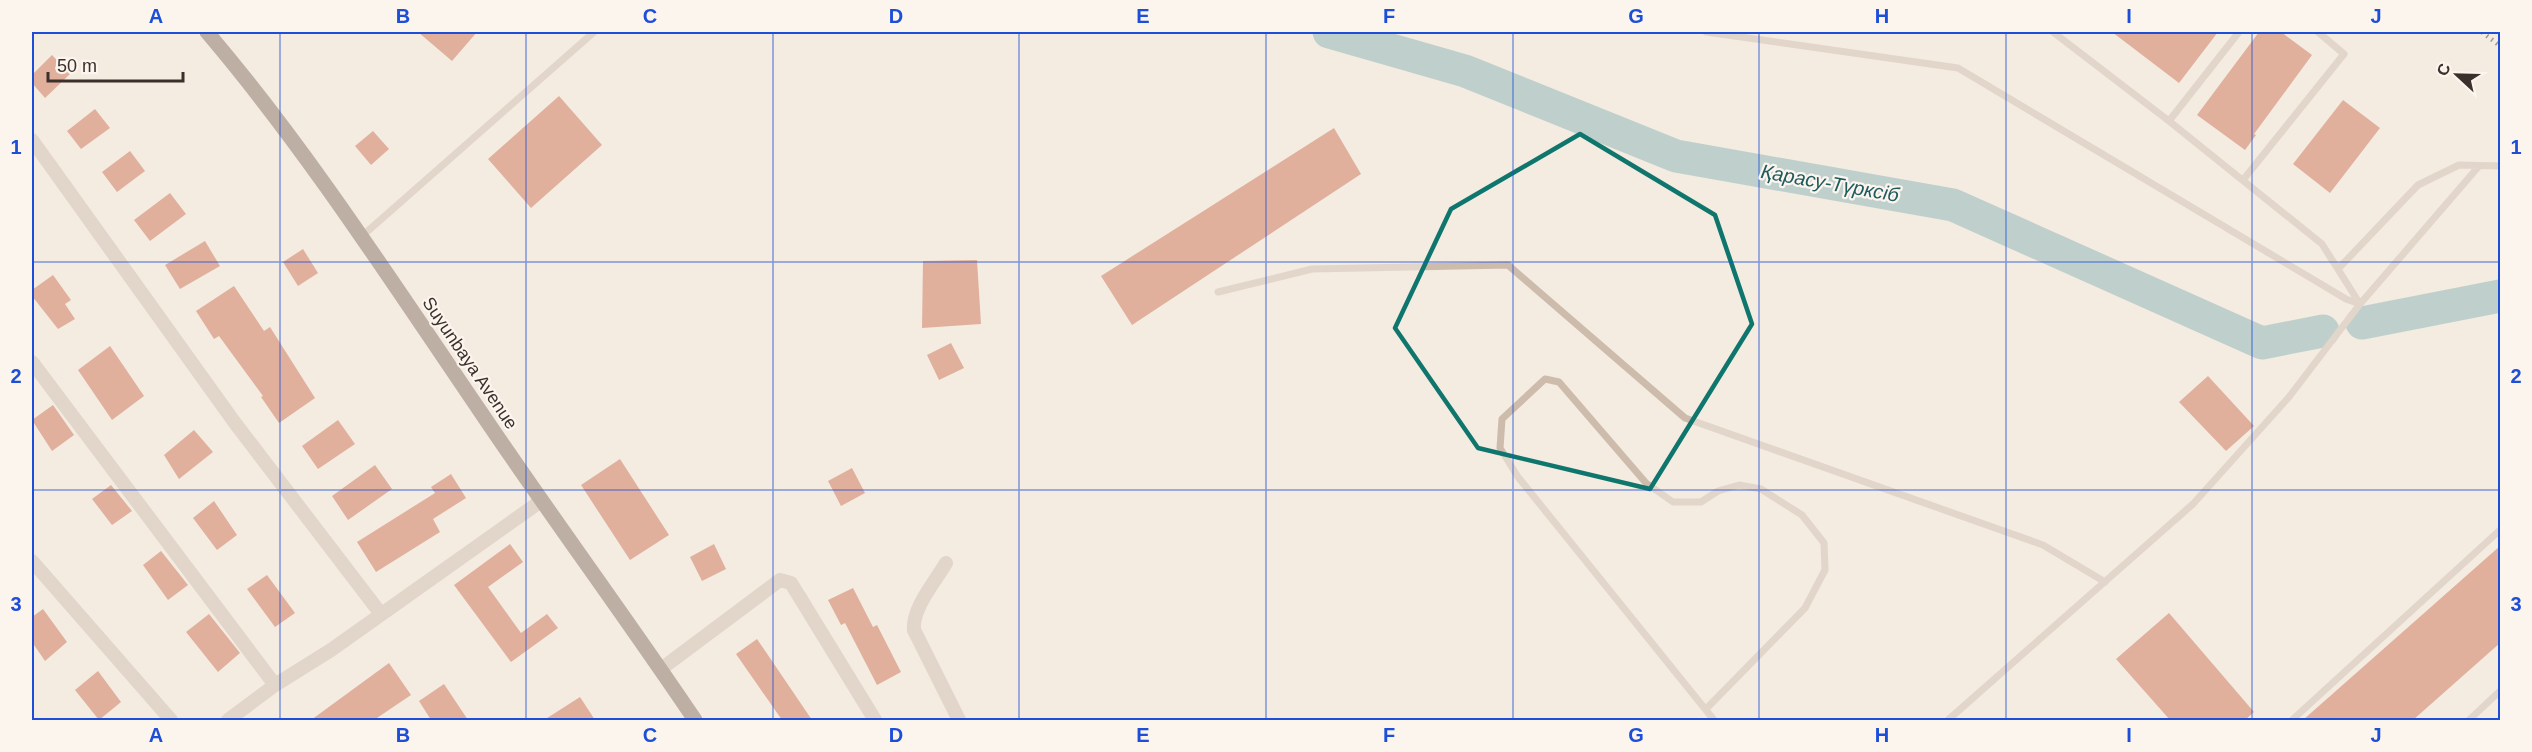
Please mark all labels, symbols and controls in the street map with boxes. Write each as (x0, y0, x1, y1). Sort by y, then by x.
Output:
text: A (149, 5, 163, 27)
text: B (396, 5, 410, 27)
text: C (643, 5, 657, 27)
text: D (889, 5, 903, 27)
text: E (1136, 5, 1150, 27)
text: F (1383, 5, 1395, 27)
text: G (1628, 5, 1644, 27)
text: H (1875, 5, 1889, 27)
text: I (2126, 5, 2132, 27)
text: J (2370, 5, 2382, 27)
scale bar (48, 45, 183, 83)
north arrow (2427, 45, 2487, 105)
text: 50 m (57, 56, 97, 76)
text: С (2434, 61, 2454, 78)
text: 1 (10, 136, 22, 158)
text: 1 (2510, 136, 2522, 158)
water label: Қарасу-Түрксіб (1759, 160, 1902, 206)
street label: Suyunbaya Avenue (418, 293, 522, 433)
text: 2 (10, 365, 22, 387)
text: 2 (2510, 365, 2522, 387)
text: 3 (10, 593, 22, 615)
text: 3 (2510, 593, 2522, 615)
text: A (149, 724, 163, 746)
text: B (396, 724, 410, 746)
text: C (643, 724, 657, 746)
text: D (889, 724, 903, 746)
text: E (1136, 724, 1150, 746)
text: F (1383, 724, 1395, 746)
text: G (1628, 724, 1644, 746)
text: H (1875, 724, 1889, 746)
text: I (2126, 724, 2132, 746)
text: J (2370, 724, 2382, 746)

